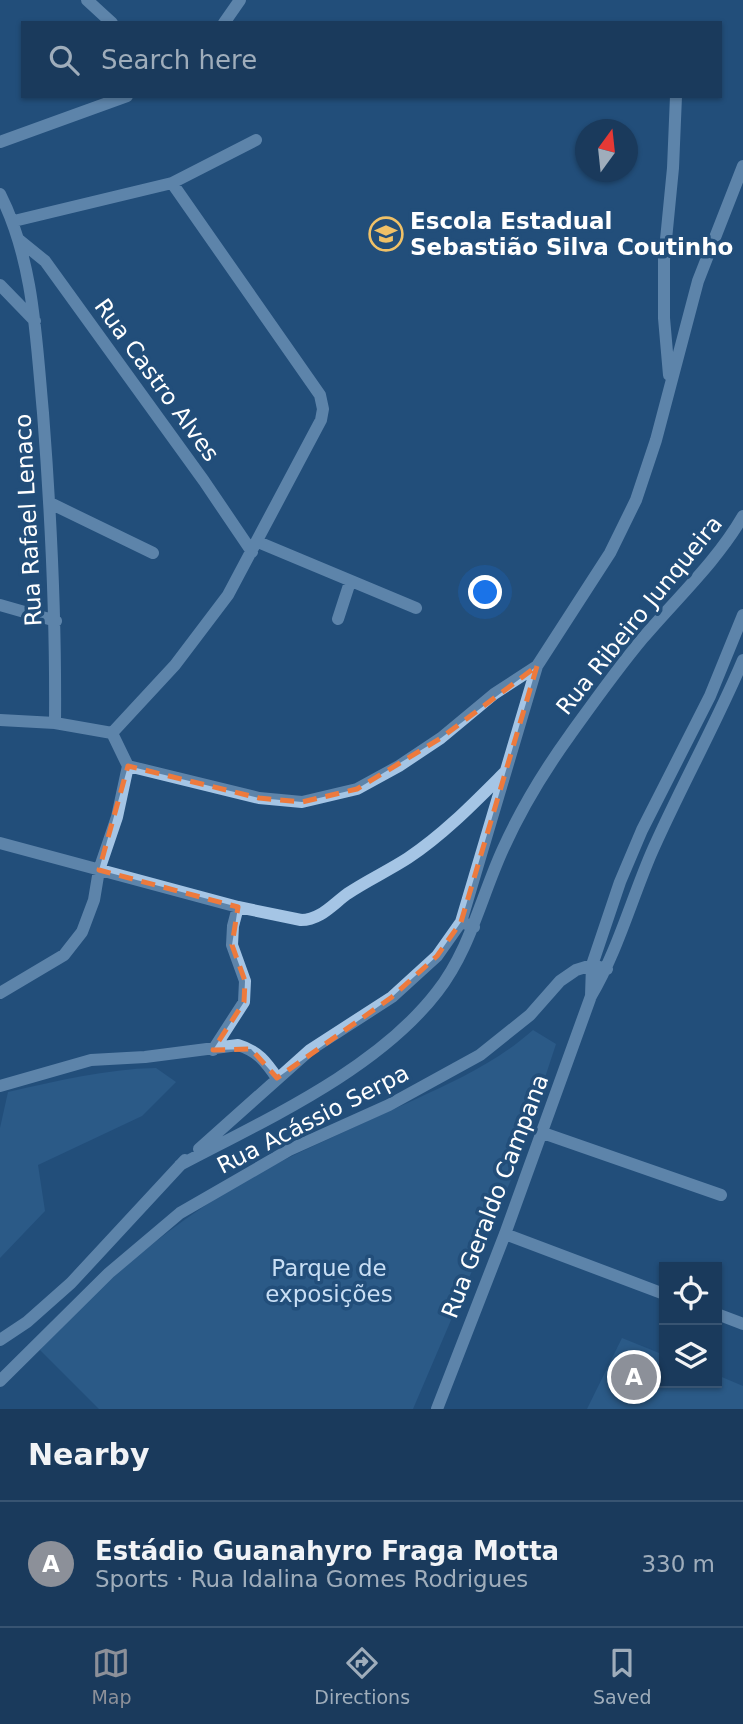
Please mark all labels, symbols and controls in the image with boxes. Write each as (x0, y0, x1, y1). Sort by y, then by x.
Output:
search box (21, 21, 722, 98)
icon: search (45, 41, 83, 79)
text: Search here (101, 45, 257, 75)
north arrow (575, 119, 638, 182)
place label: Escola Estadual Sebastião Silva Coutinho (410, 208, 733, 260)
school or university icon: Escola Estadual Sebastião Silva Coutinho (367, 215, 405, 253)
street label: Rua Castro Alves (89, 294, 225, 466)
street label: Rua Rafael Lenaco (9, 413, 47, 627)
street label: Rua Ribeiro Junqueira (551, 510, 727, 720)
your location (468, 575, 502, 609)
street label: Rua Acássio Serpa (213, 1059, 413, 1179)
street label: Rua Geraldo Campana (436, 1071, 554, 1321)
park label: Parque de exposições (265, 1255, 393, 1307)
map controls (659, 1262, 722, 1388)
button: locate (659, 1262, 722, 1325)
button: layers (659, 1325, 722, 1388)
pin: A (611, 1351, 657, 1403)
text: Nearby (28, 1437, 150, 1472)
text: Estádio Guanahyro Fraga Motta (95, 1536, 559, 1566)
text: A (42, 1551, 60, 1577)
text: 330 m (641, 1551, 715, 1577)
text: Sports · Rua Idalina Gomes Rodrigues (95, 1566, 528, 1592)
tab: Map (91, 1644, 132, 1708)
tab: Directions (314, 1644, 410, 1708)
tab: Saved (593, 1644, 652, 1708)

